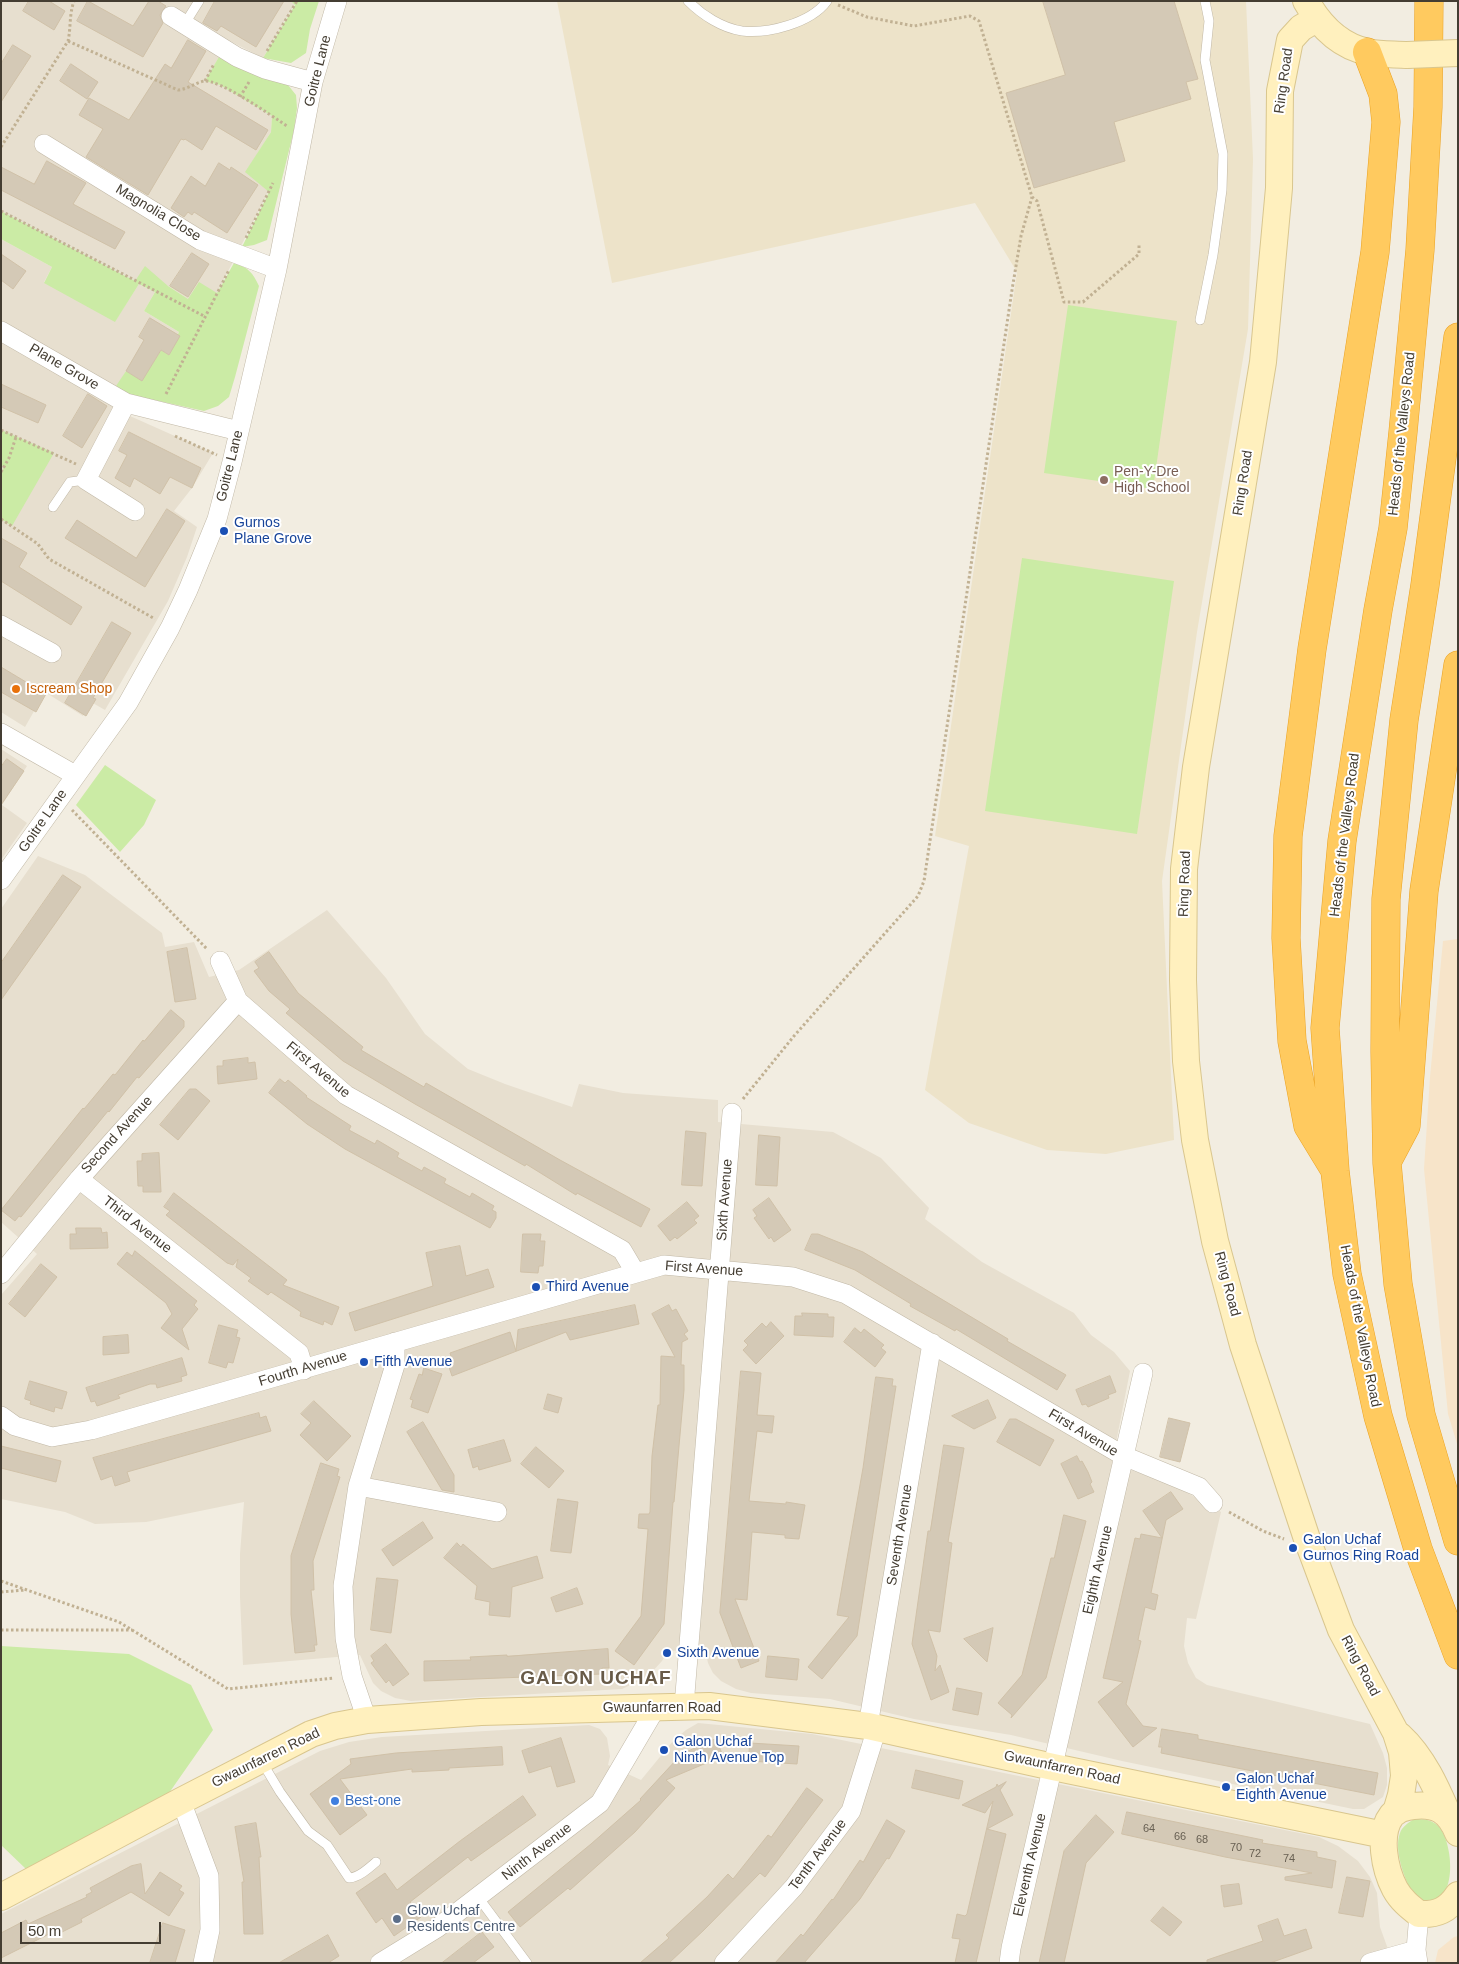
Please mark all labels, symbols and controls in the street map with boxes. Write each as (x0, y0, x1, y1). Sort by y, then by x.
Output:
street label: Goitre Lane (301, 33, 335, 109)
street label: Ring Road (1271, 47, 1297, 115)
street label: Magnolia Close (112, 181, 204, 245)
street label: Plane Grove (26, 340, 102, 394)
street label: Heads of the Valleys Road (1385, 351, 1419, 517)
street label: Goitre Lane (213, 428, 247, 504)
street label: Ring Road (1230, 449, 1256, 517)
place label: Pen-Y-Dre High School (1114, 464, 1189, 497)
marker: Pen-Y-Dre High School (1098, 474, 1110, 486)
place label: Gurnos Plane Grove (234, 515, 312, 548)
marker: Gurnos Plane Grove (218, 525, 230, 537)
place label: Iscream Shop (26, 681, 112, 697)
marker: Iscream Shop (10, 683, 22, 695)
street label: Heads of the Valleys Road (1327, 752, 1363, 918)
street label: Goitre Lane (15, 786, 71, 856)
street label: Ring Road (1175, 851, 1195, 917)
street label: First Avenue (283, 1038, 353, 1102)
street label: Second Avenue (78, 1093, 156, 1177)
street label: Sixth Avenue (714, 1158, 736, 1242)
street label: Third Avenue (99, 1193, 175, 1257)
street label: Heads of the Valleys Road (1336, 1244, 1384, 1408)
street label: Ring Road (1210, 1250, 1244, 1318)
street label: First Avenue (664, 1258, 744, 1280)
place label: Third Avenue (546, 1279, 629, 1295)
marker: Third Avenue (530, 1281, 542, 1293)
street label: Fourth Avenue (257, 1348, 349, 1390)
place label: Fifth Avenue (374, 1354, 452, 1370)
marker: Fifth Avenue (358, 1356, 370, 1368)
street label: First Avenue (1045, 1406, 1121, 1460)
street label: Seventh Avenue (884, 1483, 916, 1587)
street label: Eighth Avenue (1080, 1524, 1116, 1616)
place label: Galon Uchaf Gurnos Ring Road (1303, 1532, 1419, 1564)
marker: Galon Uchaf Gurnos Ring Road (1287, 1542, 1299, 1554)
street label: Ring Road (1337, 1633, 1383, 1699)
place label: Sixth Avenue (677, 1645, 759, 1661)
marker: Sixth Avenue (661, 1647, 673, 1659)
district label: GALON UCHAF (519, 1668, 673, 1690)
street label: Gwaunfarren Road (603, 1700, 721, 1716)
street label: Gwaunfarren Road (209, 1725, 323, 1791)
place label: Galon Uchaf Ninth Avenue Top (674, 1734, 784, 1766)
marker: Galon Uchaf Ninth Avenue Top (658, 1744, 670, 1756)
street label: Gwaunfarren Road (1002, 1747, 1122, 1789)
place label: Galon Uchaf Eighth Avenue (1236, 1771, 1327, 1804)
marker: Galon Uchaf Eighth Avenue (1220, 1781, 1232, 1793)
place label: Best-one (345, 1793, 401, 1809)
marker: Best-one (329, 1795, 341, 1807)
street label: Eleventh Avenue (1010, 1812, 1050, 1918)
street label: Tenth Avenue (786, 1816, 850, 1894)
street label: Ninth Avenue (499, 1820, 575, 1884)
house number: 64 (1143, 1822, 1155, 1836)
house number: 66 (1174, 1830, 1186, 1844)
house number: 68 (1196, 1833, 1208, 1847)
house number: 70 (1230, 1841, 1242, 1855)
house number: 72 (1249, 1847, 1261, 1861)
house number: 74 (1283, 1852, 1295, 1866)
place label: Glow Uchaf Residents Centre (407, 1903, 515, 1935)
scale bar (22, 1912, 164, 1944)
marker: Glow Uchaf Residents Centre (391, 1913, 403, 1925)
text: 50 m (28, 1922, 61, 1939)

